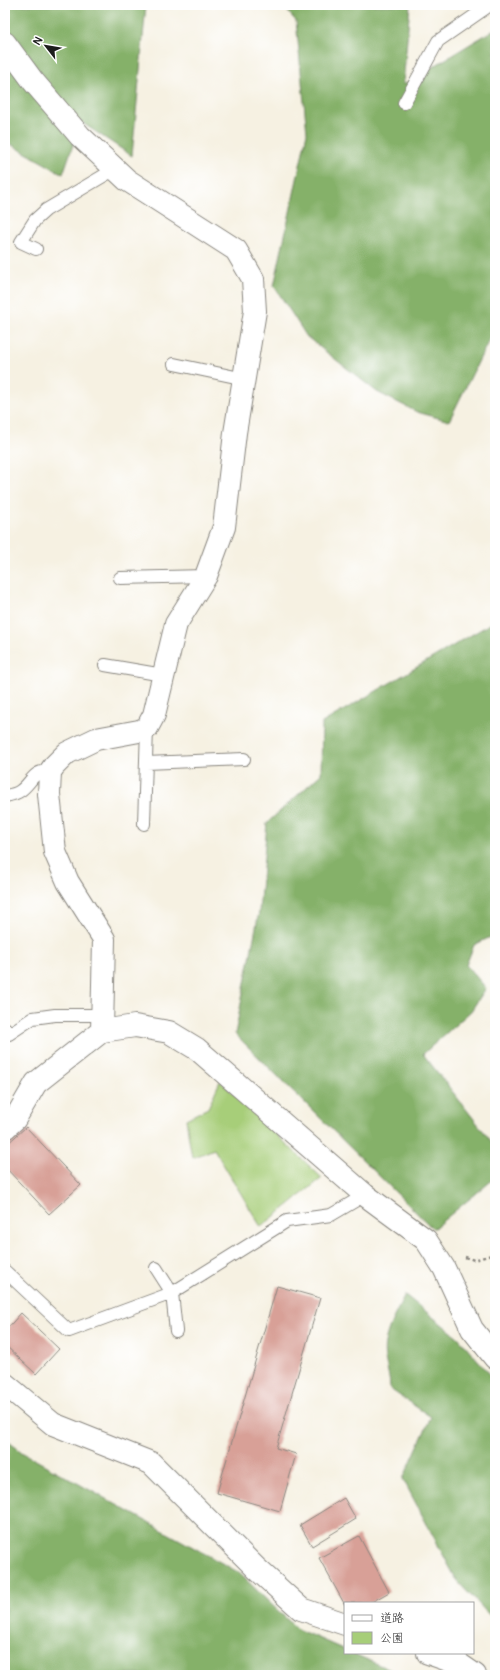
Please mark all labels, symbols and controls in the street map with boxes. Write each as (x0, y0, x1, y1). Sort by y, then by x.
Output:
north arrow (26, 26, 66, 66)
text: N (30, 34, 46, 48)
legend (344, 1602, 474, 1654)
text: 道路 (380, 1611, 404, 1626)
text: 公園 (380, 1631, 404, 1646)

